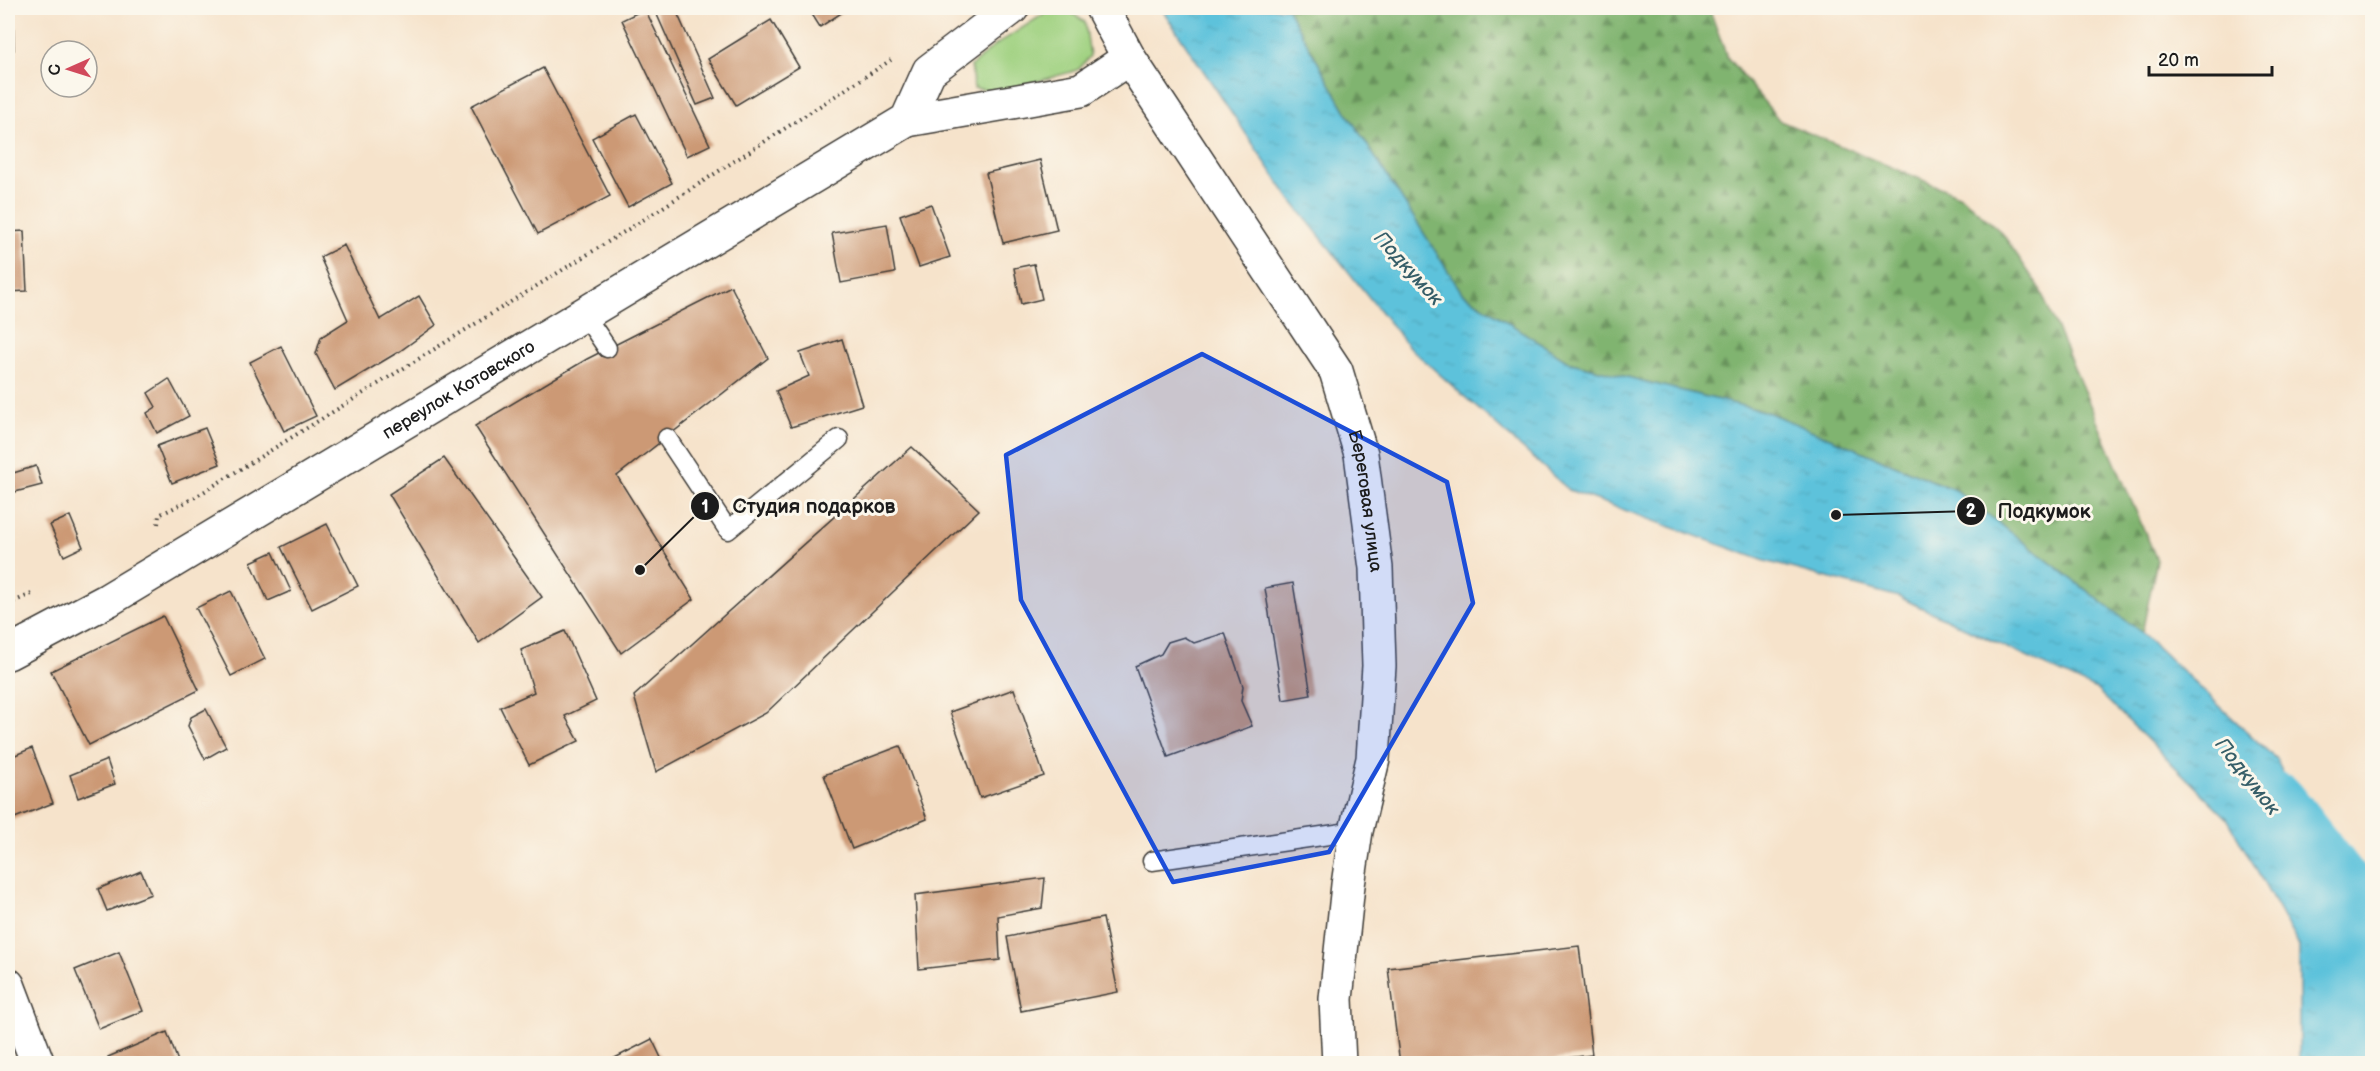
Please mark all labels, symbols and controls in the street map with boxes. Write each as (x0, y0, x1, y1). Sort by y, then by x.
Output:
north arrow (39, 39, 99, 99)
scale bar (2149, 39, 2272, 77)
text: 20 m (2158, 50, 2199, 71)
text: С (46, 64, 65, 76)
water label: Подкумок (1369, 227, 1448, 311)
street label: переулок Котовского (379, 336, 539, 444)
street label: Береговая улица (1343, 428, 1386, 574)
callout: Студия подарков (690, 487, 907, 525)
callout: Подкумок (1956, 492, 2103, 530)
text: Студия подарков (733, 495, 896, 519)
text: 1 (701, 497, 709, 518)
text: Подкумок (1997, 500, 2091, 524)
text: 2 (1966, 501, 1977, 522)
water label: Подкумок (2210, 733, 2285, 820)

